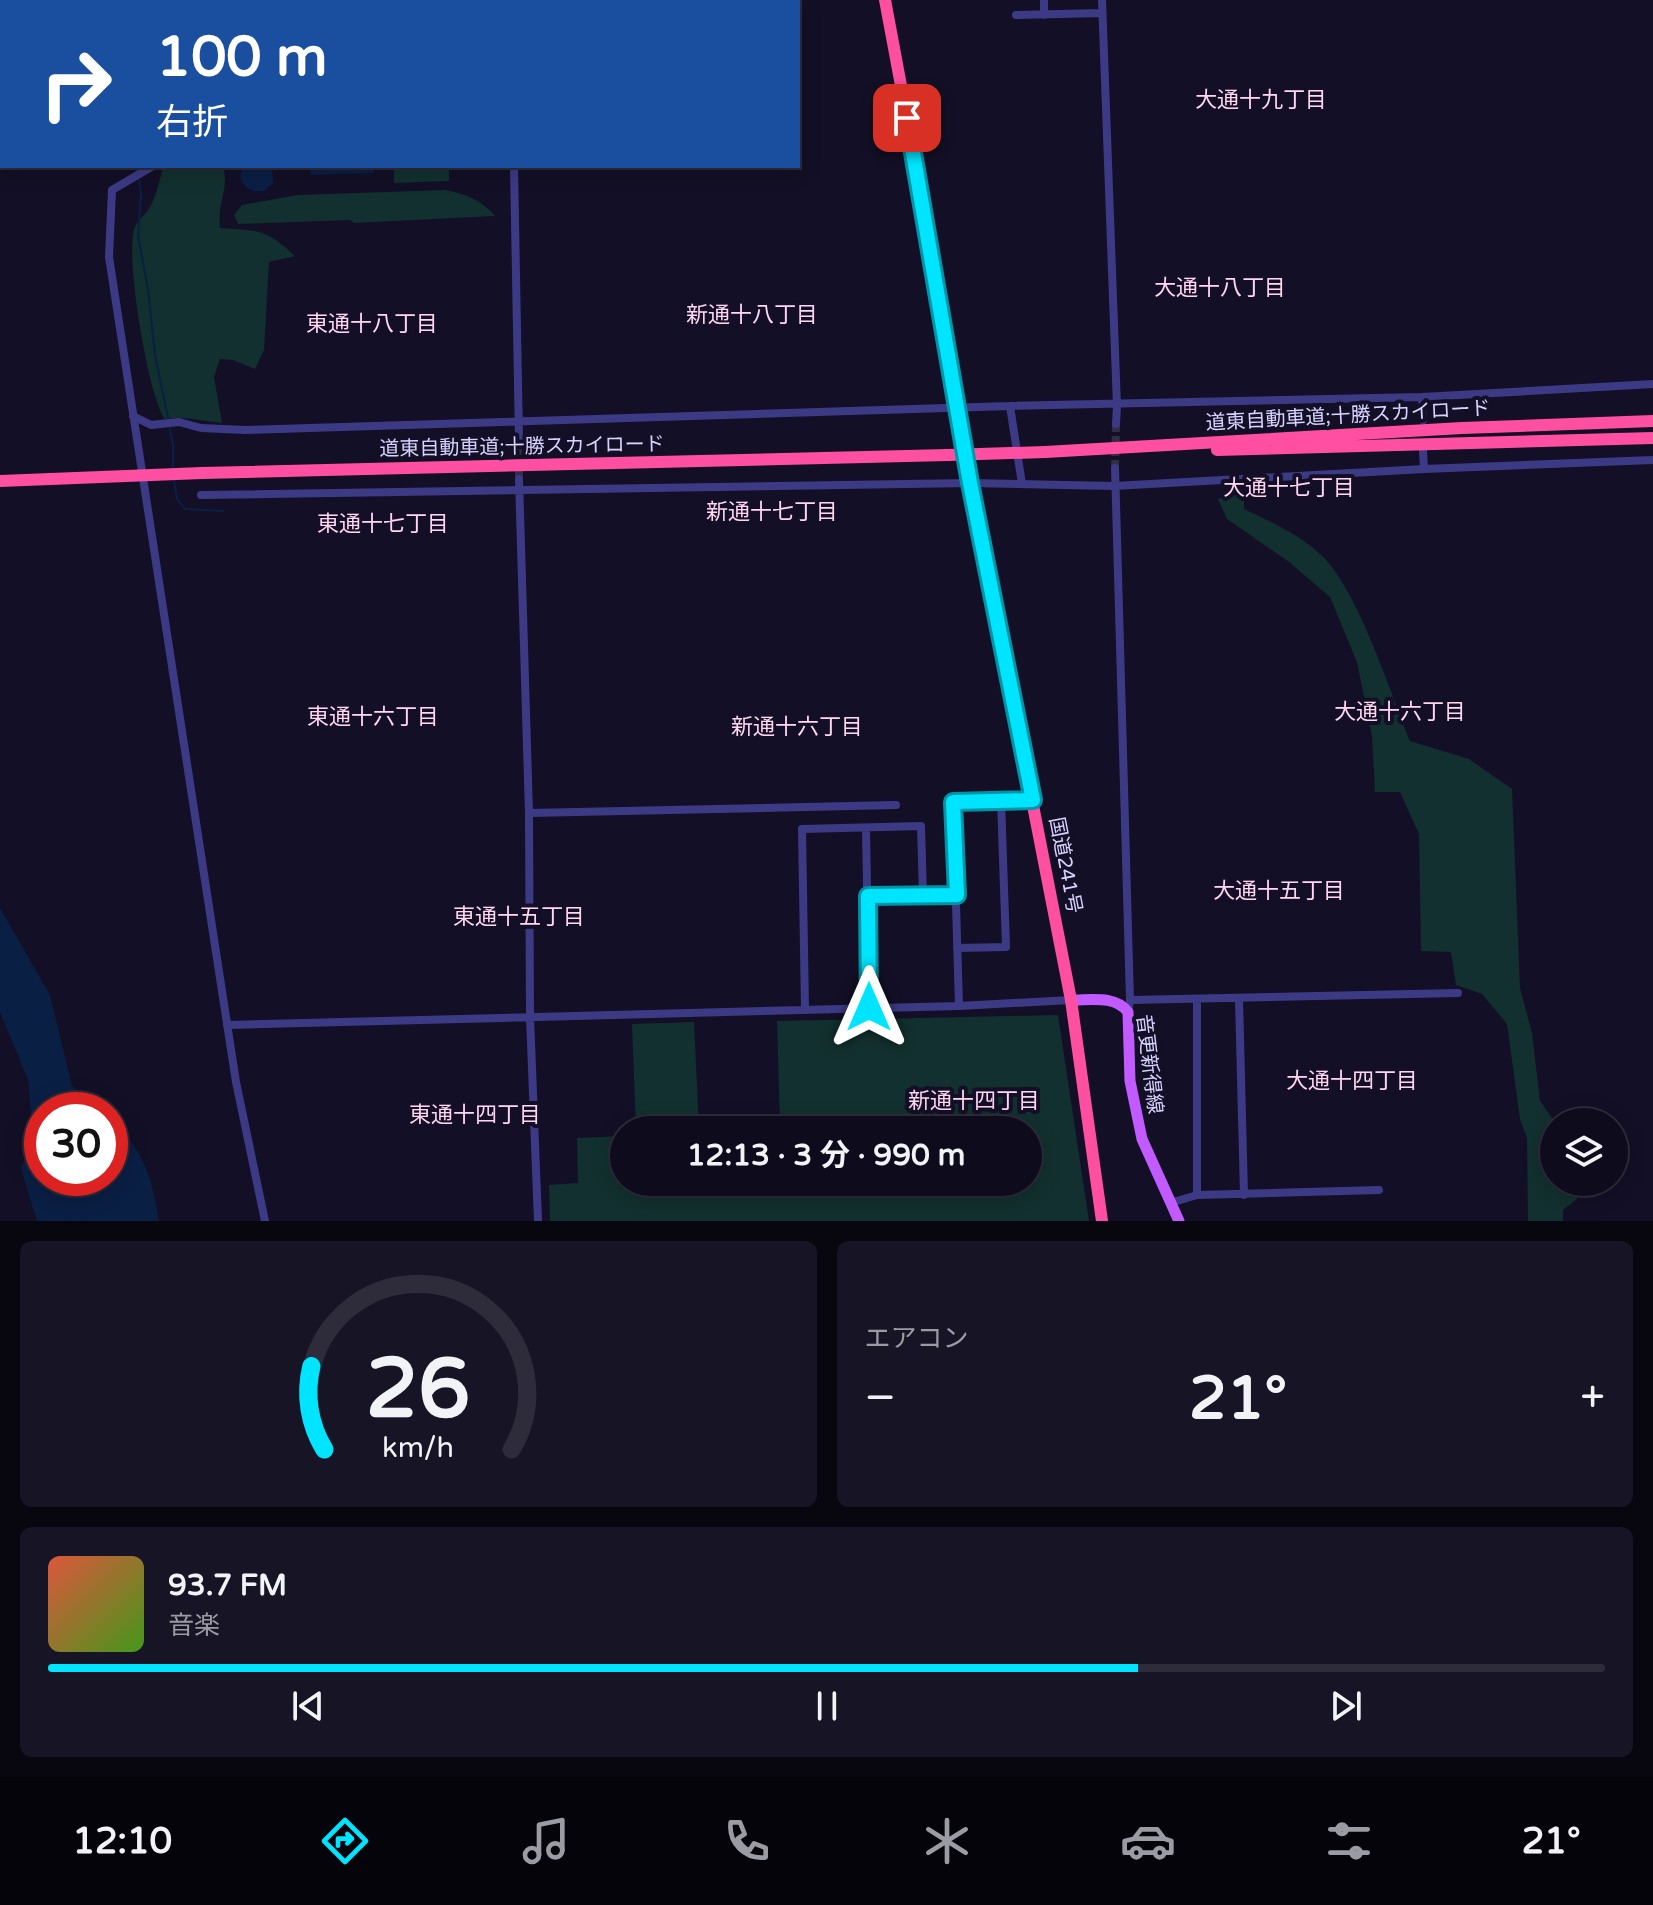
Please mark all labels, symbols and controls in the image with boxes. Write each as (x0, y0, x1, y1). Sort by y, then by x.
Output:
text: 100 m (156, 24, 327, 91)
icon: right (24, 32, 128, 136)
pin (873, 84, 941, 152)
district label: 大通十九丁目 (1195, 87, 1327, 113)
icon: arrive (885, 96, 929, 140)
text: 右折 (156, 101, 228, 144)
district label: 大通十八丁目 (1154, 275, 1286, 301)
district label: 新通十八丁目 (686, 302, 818, 328)
district label: 東通十八丁目 (306, 311, 438, 337)
street label: 道東自動車道;十勝スカイロード (1205, 397, 1491, 435)
street label: 道東自動車道;十勝スカイロード (379, 433, 665, 461)
district label: 大通十七丁目 (1223, 475, 1355, 501)
district label: 新通十七丁目 (706, 499, 838, 525)
district label: 東通十七丁目 (317, 511, 449, 537)
district label: 大通十六丁目 (1334, 699, 1466, 725)
district label: 東通十六丁目 (307, 704, 439, 730)
district label: 新通十六丁目 (731, 714, 863, 740)
street label: 国道241号 (1044, 815, 1086, 915)
district label: 大通十五丁目 (1213, 878, 1345, 904)
district label: 東通十五丁目 (453, 904, 585, 930)
position arrow (827, 965, 911, 1049)
street label: 音更新得線 (1131, 1013, 1167, 1115)
district label: 大通十四丁目 (1286, 1068, 1418, 1094)
district label: 新通十四丁目 (908, 1088, 1040, 1114)
speed limit sign: 30 (24, 1092, 128, 1196)
district label: 東通十四丁目 (409, 1102, 541, 1128)
map controls (1540, 1108, 1628, 1196)
button: layers (1540, 1108, 1628, 1196)
text: 12:13 · 3 分 · 990 m (687, 1137, 965, 1174)
text: エアコン (865, 1323, 969, 1354)
text: 26 (366, 1340, 470, 1440)
text: 21° (1189, 1363, 1287, 1435)
text: − (865, 1372, 896, 1425)
text: + (1580, 1372, 1605, 1425)
text: km/h (382, 1431, 454, 1465)
text: 93.7 FM (168, 1567, 287, 1604)
text: 音楽 (168, 1610, 220, 1641)
icon: previous (286, 1684, 330, 1728)
icon: pause (805, 1684, 849, 1728)
icon: next (1324, 1684, 1368, 1728)
icon: directions (317, 1813, 373, 1869)
icon: music (518, 1813, 574, 1869)
icon: phone (719, 1813, 775, 1869)
icon: climate (919, 1813, 975, 1869)
icon: car (1120, 1813, 1176, 1869)
icon: filters (1321, 1813, 1377, 1869)
text: 12:10 (72, 1820, 172, 1863)
text: 21° (1522, 1820, 1581, 1863)

